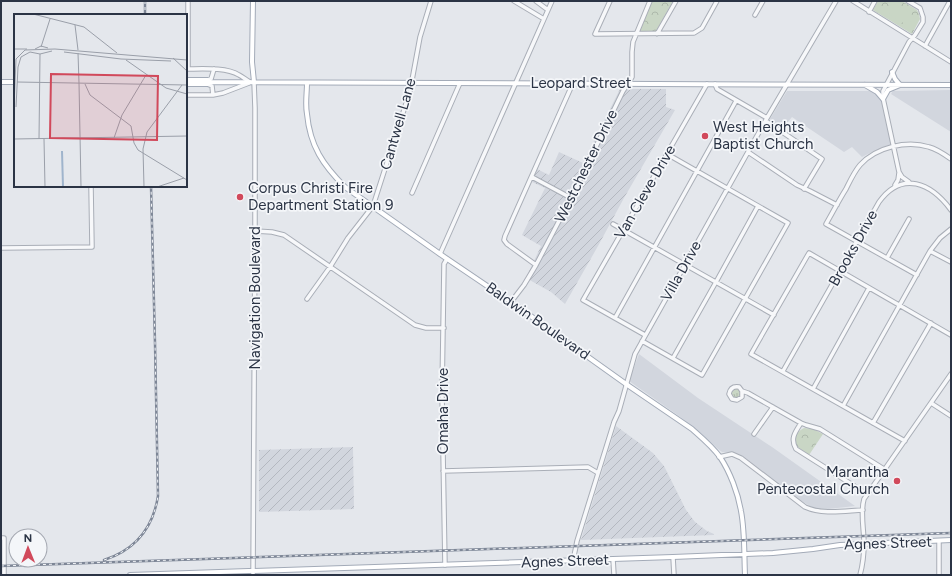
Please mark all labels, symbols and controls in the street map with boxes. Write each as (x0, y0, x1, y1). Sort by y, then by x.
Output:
inset map (14, 14, 187, 187)
street label: Leopard Street (531, 74, 632, 92)
street label: Cantwell Lane (376, 76, 420, 172)
street label: Westchester Drive (551, 107, 621, 225)
place label: West Heights Baptist Church (713, 118, 813, 153)
marker: West Heights Baptist Church (700, 131, 710, 141)
street label: Van Cleve Drive (611, 142, 679, 242)
place label: Corpus Christi Fire Department Station 9 (248, 179, 393, 214)
marker: Corpus Christi Fire Department Station 9 (235, 192, 245, 202)
street label: Brooks Drive (825, 207, 881, 289)
street label: Navigation Boulevard (246, 226, 264, 370)
street label: Villa Drive (657, 238, 705, 304)
street label: Baldwin Boulevard (483, 278, 593, 364)
street label: Omaha Drive (434, 368, 452, 454)
place label: Marantha Pentecostal Church (757, 463, 889, 498)
marker: Marantha Pentecostal Church (892, 476, 902, 486)
north arrow (8, 528, 48, 568)
text: N (23, 532, 32, 545)
street label: Agnes Street (844, 532, 933, 554)
street label: Agnes Street (521, 550, 610, 572)

